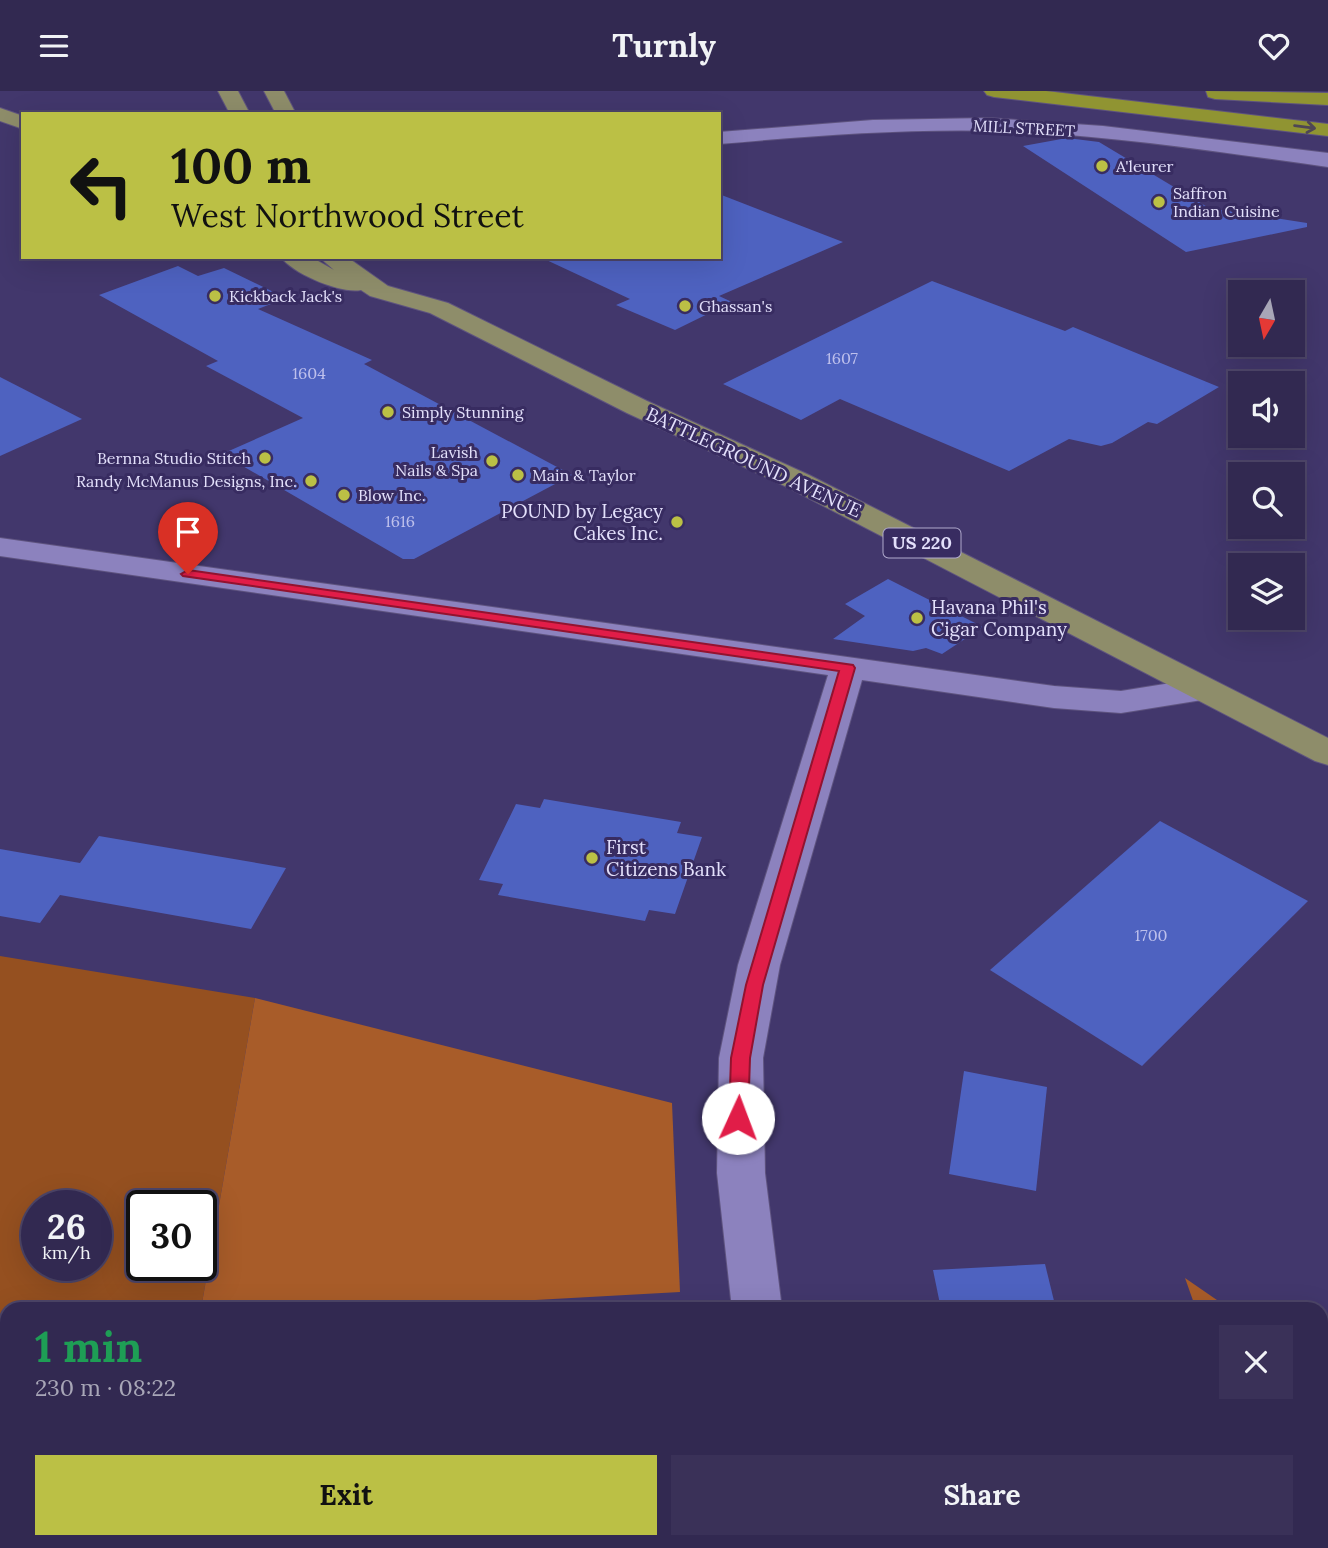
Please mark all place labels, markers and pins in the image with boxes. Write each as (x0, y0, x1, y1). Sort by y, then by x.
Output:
place label: A'leurer (1115, 156, 1174, 176)
marker: A'leurer (1094, 158, 1110, 174)
place label: Saffron Indian Cuisine (1173, 183, 1280, 221)
marker: Saffron Indian Cuisine (1151, 194, 1167, 210)
place label: Kickback Jack's (229, 286, 342, 306)
marker: Kickback Jack's (207, 288, 223, 304)
place label: Ghassan's (699, 296, 772, 316)
marker: Ghassan's (677, 298, 693, 314)
place label: Simply Stunning (402, 402, 525, 422)
marker: Simply Stunning (380, 404, 396, 420)
place label: Lavish Nails & Spa (395, 442, 478, 480)
place label: Bernna Studio Stitch (97, 448, 251, 468)
marker: Bernna Studio Stitch (257, 450, 273, 466)
marker: Lavish Nails & Spa (484, 453, 500, 469)
place label: Main & Taylor (532, 465, 636, 485)
marker: Main & Taylor (510, 467, 526, 483)
place label: Randy McManus Designs, Inc. (76, 471, 297, 491)
marker: Randy McManus Designs, Inc. (303, 473, 319, 489)
place label: Blow Inc. (358, 485, 426, 505)
marker: Blow Inc. (336, 487, 352, 503)
place label: POUND by Legacy Cakes Inc. (501, 499, 663, 545)
pin (158, 502, 218, 574)
marker: POUND by Legacy Cakes Inc. (669, 514, 685, 530)
place label: Havana Phil's Cigar Company (931, 595, 1067, 641)
marker: Havana Phil's Cigar Company (909, 610, 925, 626)
place label: First Citizens Bank (606, 835, 727, 881)
marker: First Citizens Bank (584, 850, 600, 866)

